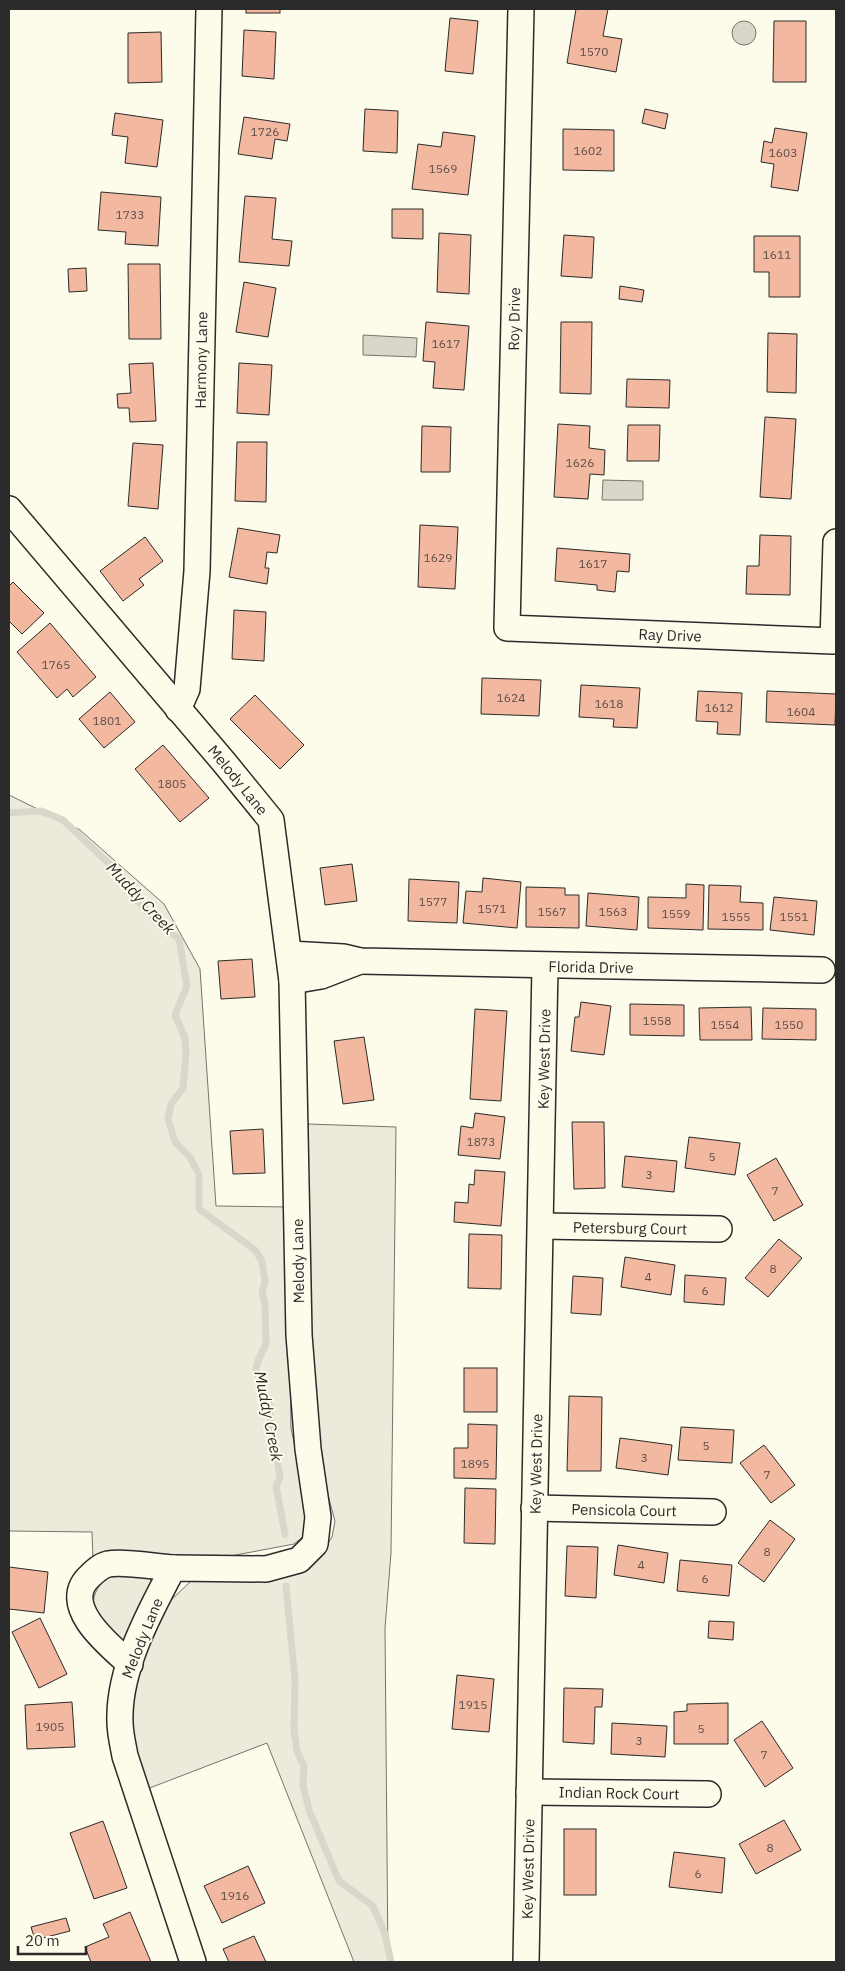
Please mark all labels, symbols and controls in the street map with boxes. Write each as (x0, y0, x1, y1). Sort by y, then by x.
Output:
house number: 1570 (580, 44, 608, 59)
house number: 1726 (251, 124, 279, 139)
house number: 1602 (574, 143, 602, 158)
house number: 1603 (769, 145, 797, 160)
house number: 1569 (429, 161, 457, 176)
house number: 1733 (116, 207, 144, 222)
house number: 1611 (763, 247, 791, 262)
street label: Roy Drive (504, 287, 524, 351)
street label: Harmony Lane (191, 311, 211, 409)
house number: 1617 (432, 336, 460, 351)
house number: 1626 (566, 455, 594, 470)
house number: 1629 (424, 550, 452, 565)
house number: 1617 (579, 556, 607, 571)
street label: Ray Drive (638, 624, 702, 646)
house number: 1765 (42, 657, 70, 672)
house number: 1624 (497, 690, 525, 705)
house number: 1618 (595, 696, 623, 711)
house number: 1612 (705, 700, 733, 715)
house number: 1604 (787, 704, 815, 719)
house number: 1801 (93, 713, 121, 728)
street label: Melody Lane (204, 741, 272, 819)
house number: 1805 (158, 776, 186, 791)
water label: Muddy Creek (102, 858, 180, 939)
house number: 1577 (419, 894, 447, 909)
house number: 1571 (478, 901, 506, 916)
house number: 1567 (538, 904, 566, 919)
house number: 1563 (599, 904, 627, 919)
house number: 1559 (662, 906, 690, 921)
house number: 1555 (722, 909, 750, 924)
house number: 1551 (780, 909, 808, 924)
street label: Florida Drive (548, 957, 634, 977)
street label: Key West Drive (534, 1009, 554, 1109)
house number: 1558 (643, 1013, 671, 1028)
house number: 1554 (711, 1017, 739, 1032)
house number: 1550 (775, 1017, 803, 1032)
house number: 1873 (467, 1134, 495, 1149)
house number: 5 (708, 1149, 716, 1164)
house number: 3 (645, 1167, 653, 1182)
house number: 7 (771, 1183, 779, 1198)
street label: Melody Lane (288, 1218, 308, 1304)
street label: Petersburg Court (573, 1218, 687, 1238)
house number: 8 (769, 1261, 777, 1276)
house number: 4 (644, 1269, 652, 1284)
house number: 6 (701, 1283, 709, 1298)
water label: Muddy Creek (250, 1369, 288, 1464)
street label: Key West Drive (526, 1414, 546, 1514)
house number: 5 (702, 1438, 710, 1453)
house number: 3 (640, 1450, 648, 1465)
house number: 1895 (461, 1456, 489, 1471)
house number: 7 (763, 1467, 771, 1482)
street label: Pensicola Court (571, 1500, 677, 1520)
house number: 8 (763, 1544, 771, 1559)
house number: 4 (637, 1557, 645, 1572)
house number: 6 (701, 1571, 709, 1586)
street label: Melody Lane (117, 1595, 167, 1681)
house number: 1915 (459, 1697, 487, 1712)
house number: 1905 (36, 1719, 64, 1734)
house number: 5 (697, 1721, 705, 1736)
house number: 3 (635, 1733, 643, 1748)
house number: 7 (760, 1747, 768, 1762)
street label: Indian Rock Court (558, 1782, 680, 1804)
street label: Key West Drive (518, 1819, 538, 1919)
house number: 8 (766, 1840, 774, 1855)
house number: 6 (694, 1866, 702, 1881)
house number: 1916 (221, 1888, 249, 1903)
scale bar (18, 1924, 85, 1956)
text: 20 m (25, 1931, 60, 1950)

